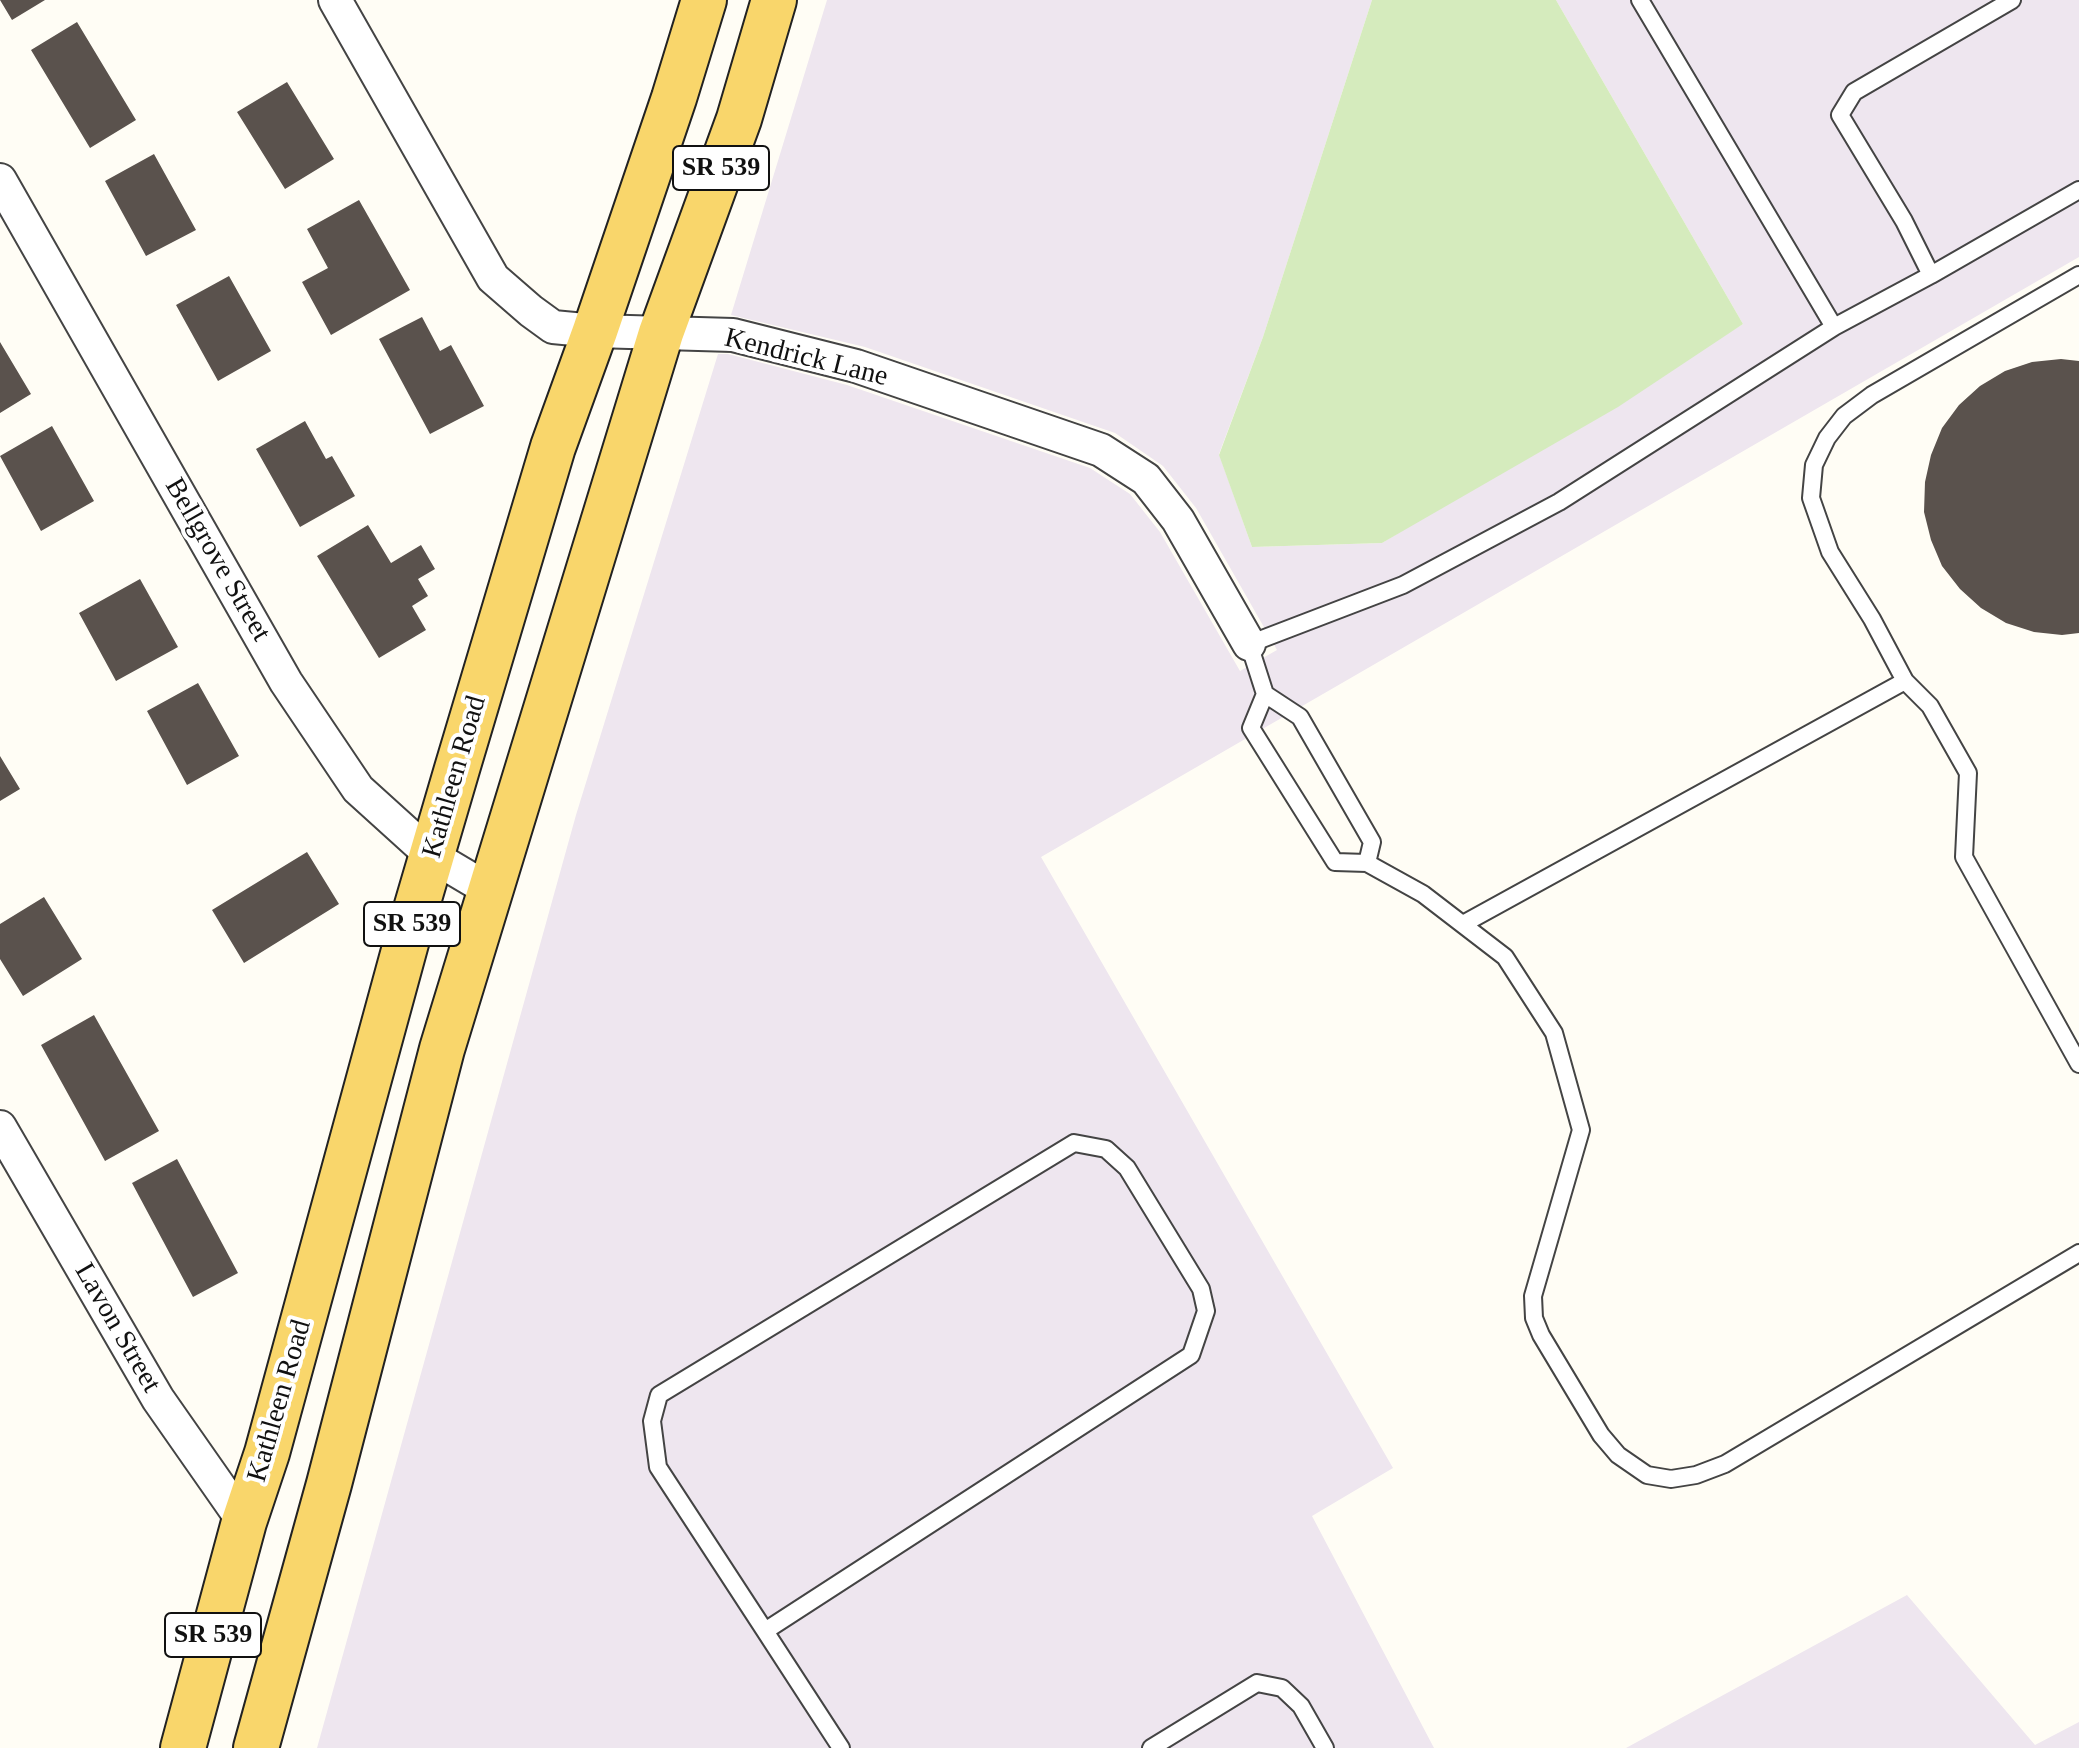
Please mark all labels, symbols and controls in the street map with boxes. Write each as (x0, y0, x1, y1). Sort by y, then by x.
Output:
road number: SR 539 (673, 146, 769, 190)
street label: Kendrick Lane (721, 321, 891, 395)
street label: Bellgrove Street (157, 472, 277, 648)
street label: Kathleen Road (416, 692, 494, 862)
road number: SR 539 (364, 902, 460, 946)
street label: Lavon Street (66, 1257, 168, 1399)
street label: Kathleen Road (241, 1316, 319, 1486)
road number: SR 539 (165, 1613, 261, 1657)

